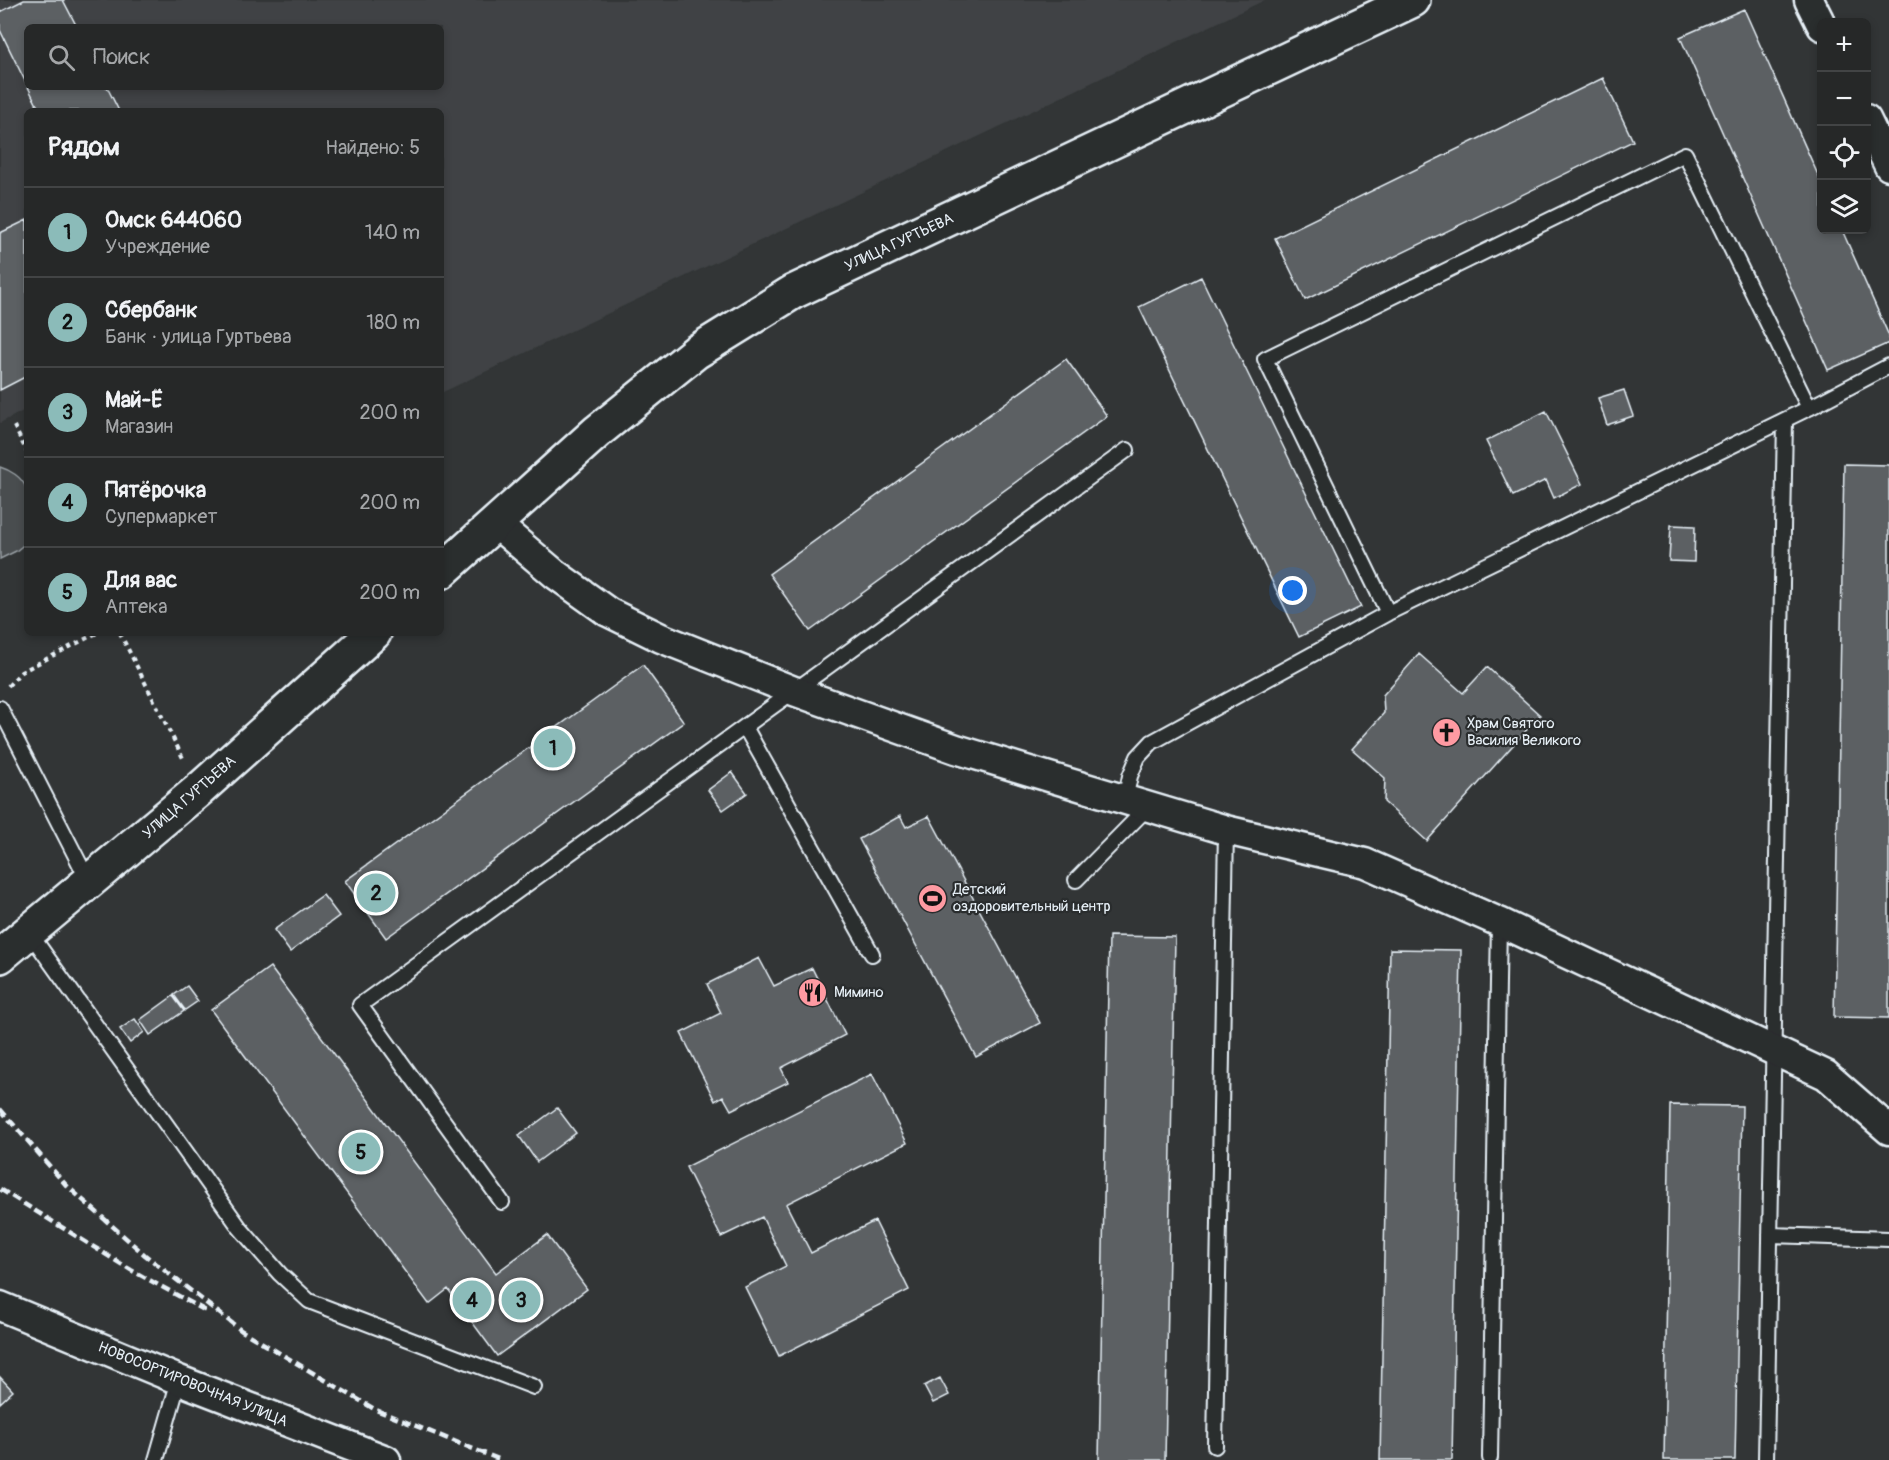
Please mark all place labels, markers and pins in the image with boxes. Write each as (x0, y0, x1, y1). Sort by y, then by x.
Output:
place label: Храм Святого Василия Великого (1467, 714, 1581, 750)
church icon: Храм Святого Василия Великого (1430, 716, 1462, 748)
pin: 1 (534, 726, 572, 771)
pin: 2 (356, 870, 395, 916)
place label: Детский оздоровительный центр (952, 880, 1111, 916)
sports icon: Детский оздоровительный центр (916, 882, 948, 914)
restaurant icon: Мимино (797, 976, 829, 1008)
place label: Мимино (834, 983, 884, 1002)
pin: 5 (342, 1130, 380, 1174)
pin: 4 (452, 1278, 492, 1322)
pin: 3 (502, 1278, 540, 1322)

